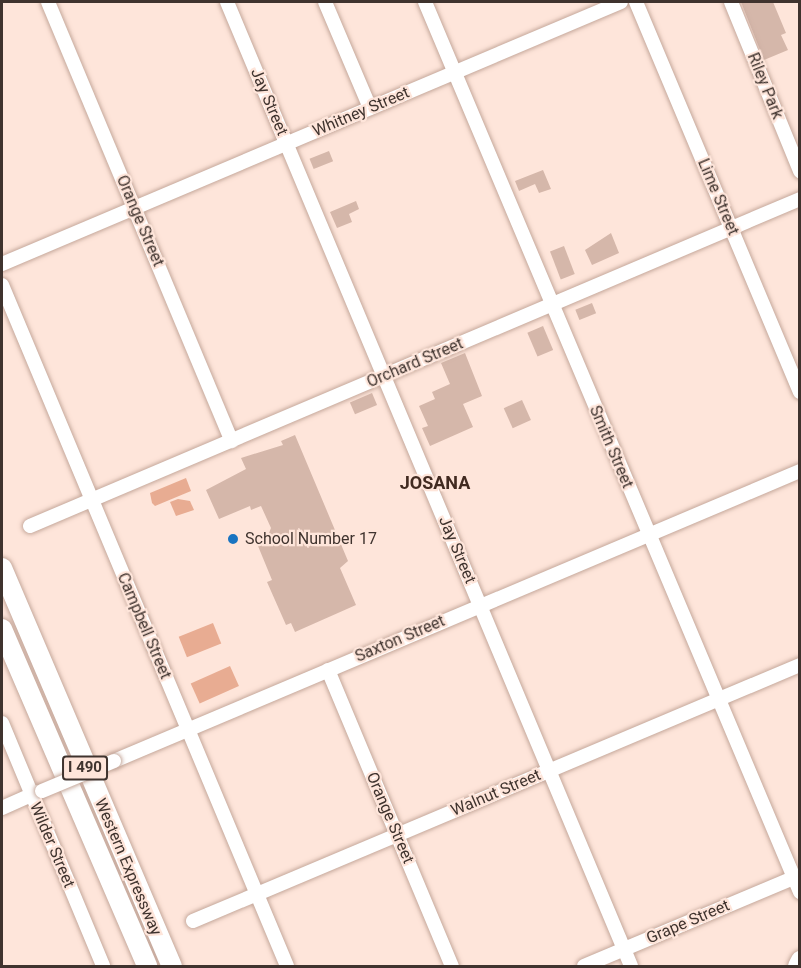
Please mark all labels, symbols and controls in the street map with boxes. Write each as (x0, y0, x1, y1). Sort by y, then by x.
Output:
street label: Riley Park (743, 50, 787, 122)
street label: Jay Street (246, 65, 292, 139)
street label: Whitney Street (310, 83, 412, 141)
street label: Lime Street (693, 156, 743, 238)
street label: Orange Street (112, 172, 168, 270)
street label: Orchard Street (364, 334, 466, 392)
street label: Smith Street (585, 403, 637, 491)
district label: JOSANA (400, 472, 470, 494)
street label: Jay Street (434, 513, 480, 587)
place label: School Number 17 (245, 529, 377, 549)
marker: School Number 17 (226, 532, 240, 546)
street label: Campbell Street (113, 570, 175, 682)
street label: Saxton Street (352, 612, 448, 666)
road number: I 490 (61, 756, 109, 780)
street label: Walnut Street (448, 765, 544, 821)
street label: Orange Street (362, 769, 418, 867)
street label: Western Expressway (90, 796, 166, 938)
street label: Wilder Street (25, 799, 79, 891)
street label: Grape Street (644, 896, 732, 948)

